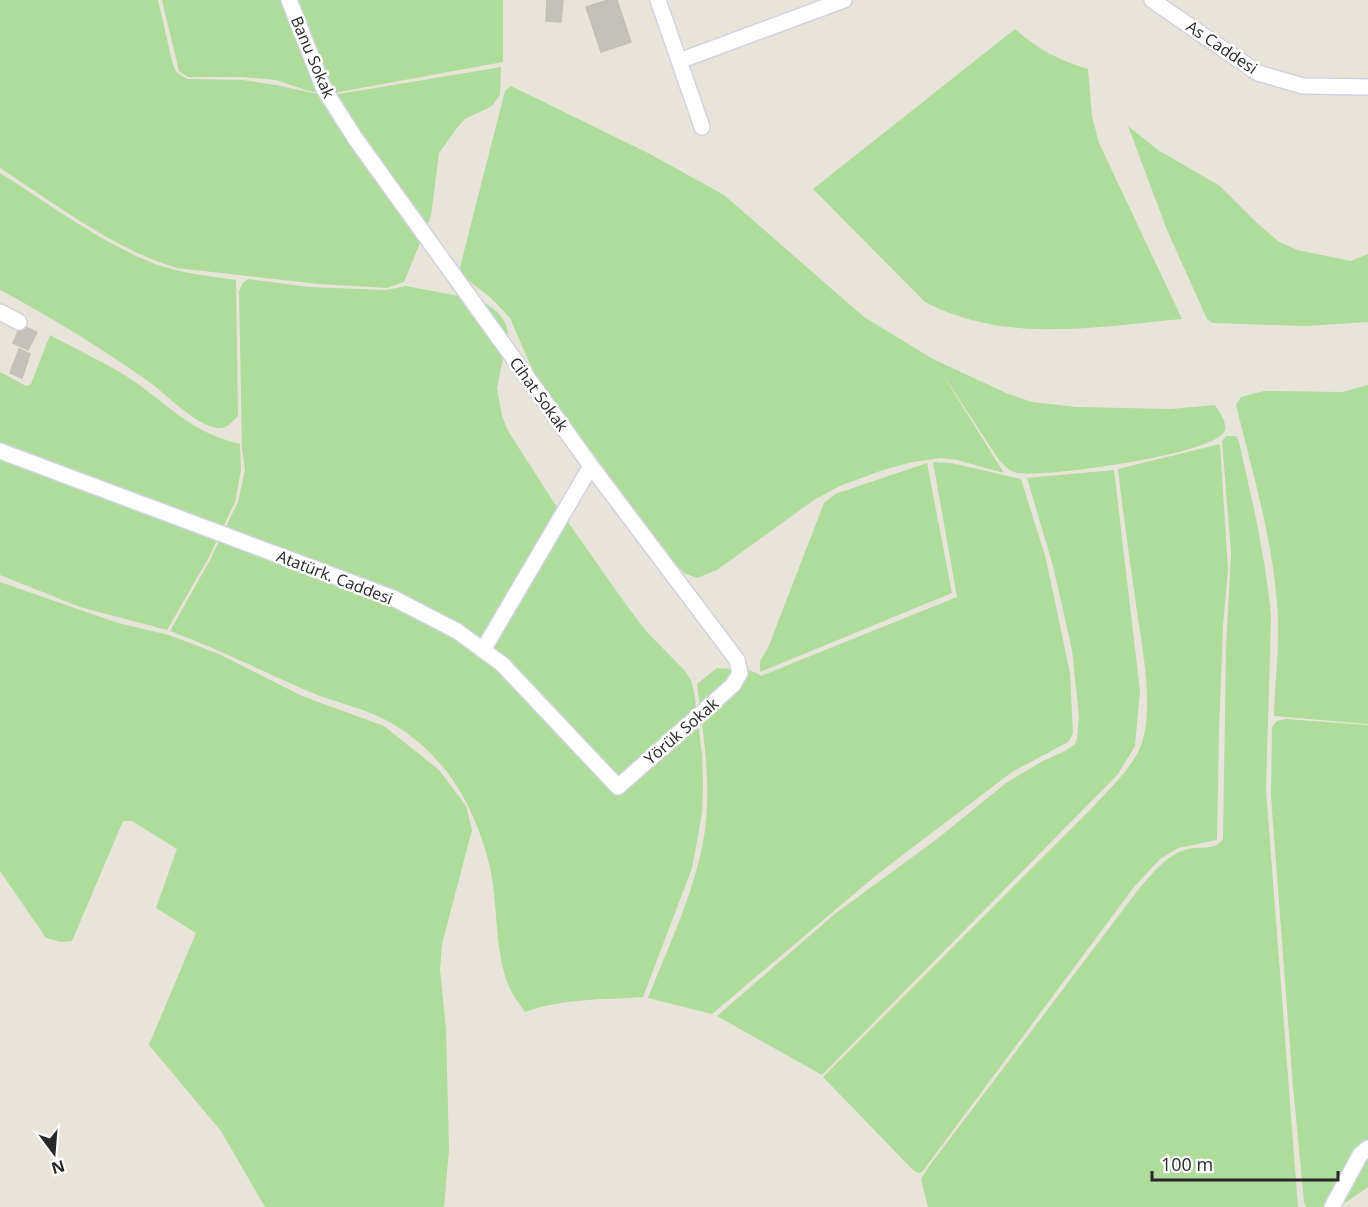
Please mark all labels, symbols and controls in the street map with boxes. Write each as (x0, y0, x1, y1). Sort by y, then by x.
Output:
street label: Banu Sokak (286, 13, 340, 102)
street label: As Caddesi (1182, 15, 1262, 79)
street label: Cihat Sokak (505, 352, 574, 436)
street label: Atatürk. Caddesi (274, 545, 396, 609)
street label: Yörük Sokak (639, 692, 723, 769)
north arrow (24, 1123, 84, 1183)
scale bar (1152, 1144, 1338, 1182)
text: 100 m (1161, 1152, 1213, 1176)
text: N (49, 1155, 67, 1180)

